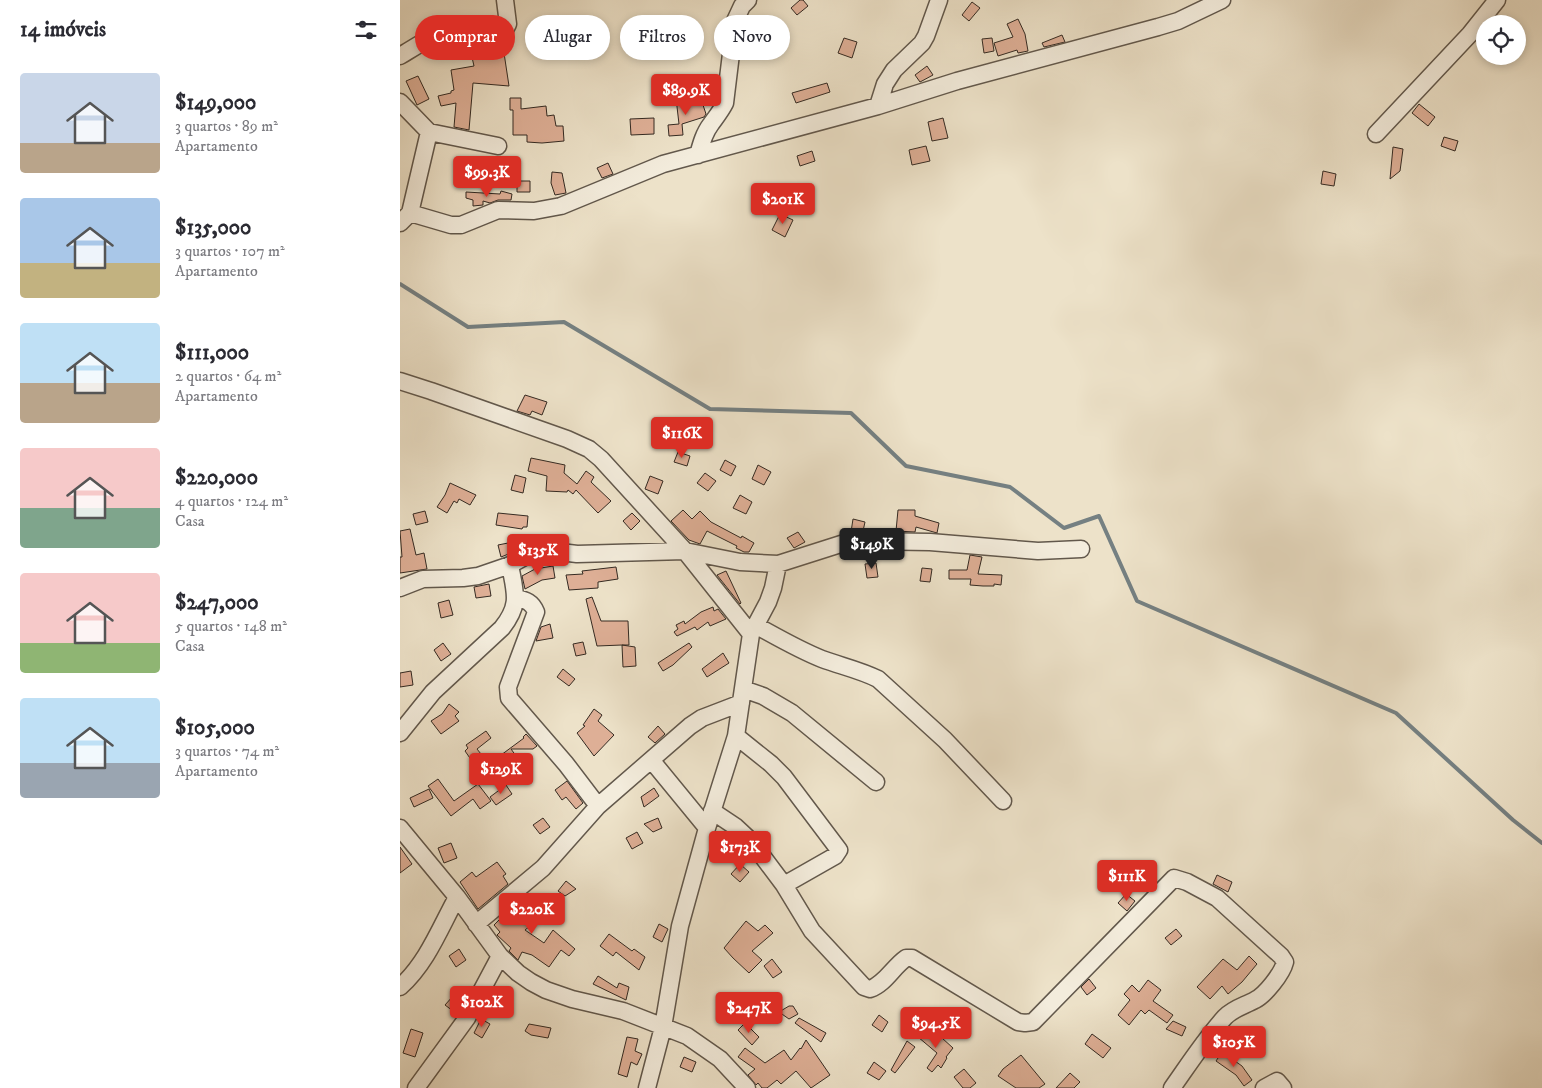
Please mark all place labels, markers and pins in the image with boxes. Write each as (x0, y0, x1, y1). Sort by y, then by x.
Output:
pin: $89.9K (645, 74, 727, 116)
pin: $99.3K (446, 156, 528, 198)
pin: $201K (748, 182, 818, 225)
pin: $116K (647, 416, 717, 459)
pin: $149K (837, 528, 907, 570)
pin: $135K (503, 534, 573, 576)
pin: $129K (466, 752, 536, 795)
pin: $173K (705, 830, 775, 873)
pin: $111K (1092, 860, 1162, 902)
pin: $220K (497, 892, 567, 935)
pin: $102K (447, 986, 517, 1028)
pin: $247K (714, 992, 784, 1034)
pin: $94.5K (895, 1006, 977, 1049)
pin: $105K (1199, 1026, 1269, 1068)

